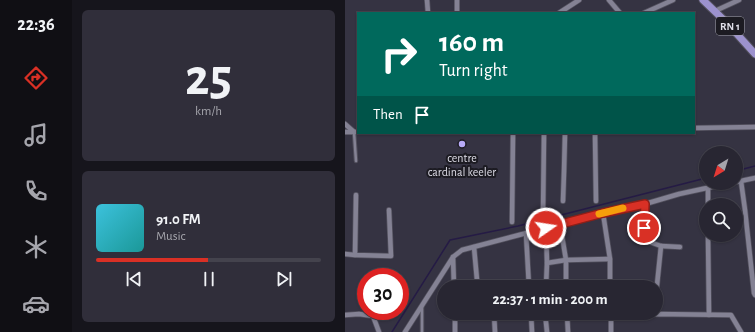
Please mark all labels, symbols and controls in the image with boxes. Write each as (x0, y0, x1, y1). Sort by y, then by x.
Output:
text: 22:36 (17, 16, 55, 34)
road number: RN 1 (716, 17, 744, 35)
icon: right (373, 28, 425, 80)
text: 160 m (439, 29, 504, 57)
text: 25 (185, 52, 232, 104)
text: Turn right (439, 62, 508, 80)
icon: directions (22, 64, 50, 92)
icon: arrive (411, 104, 433, 126)
text: km/h (195, 105, 222, 118)
text: Then (373, 107, 403, 122)
icon: music (22, 121, 50, 149)
marker: centre cardinal keeler (457, 139, 467, 149)
north arrow (699, 146, 743, 190)
map controls (699, 146, 743, 242)
place label: centre cardinal keeler (428, 152, 496, 178)
icon: phone (22, 177, 50, 205)
button: search (699, 198, 743, 242)
position arrow (525, 207, 567, 249)
pin (627, 211, 661, 245)
text: 91.0 FM (156, 212, 201, 227)
icon: arrive (633, 217, 655, 239)
text: Music (156, 230, 186, 243)
icon: climate (22, 233, 50, 261)
icon: previous (123, 268, 145, 290)
icon: pause (198, 268, 220, 290)
icon: next (273, 268, 295, 290)
speed limit sign: 30 (357, 268, 409, 320)
icon: car (22, 290, 50, 318)
text: 22:37 · 1 min · 200 m (492, 292, 608, 307)

